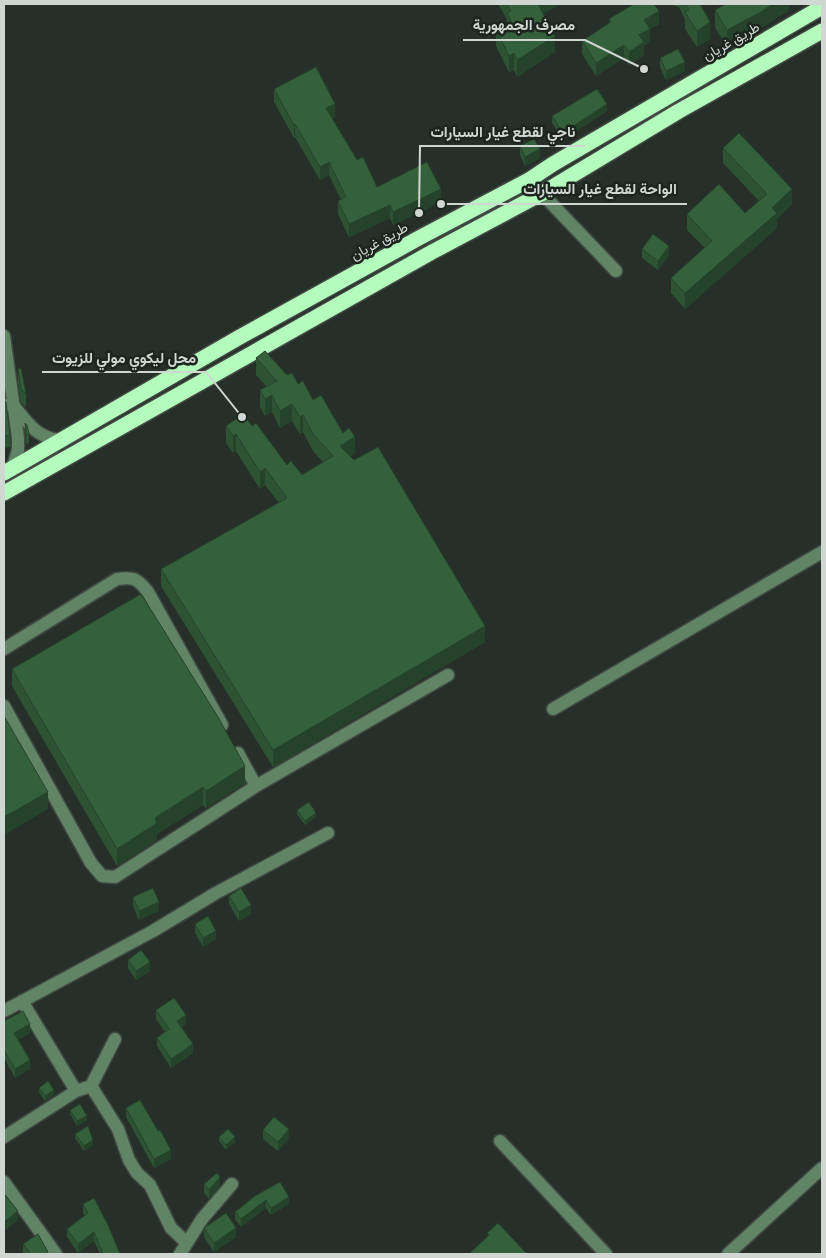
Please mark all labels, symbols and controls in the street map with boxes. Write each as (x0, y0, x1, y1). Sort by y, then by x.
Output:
callout: مصرف الجمهورية (463, 10, 585, 40)
text: مصرف الجمهورية (473, 13, 575, 36)
street label: طريق غريان (698, 16, 763, 65)
callout: ناجي لقطع غيار السيارات (420, 116, 585, 146)
text: ناجي لقطع غيار السيارات (430, 120, 576, 145)
callout: الواحة لقطع غيار السيارات (513, 174, 687, 204)
text: الواحة لقطع غيار السيارات (523, 177, 677, 200)
street label: طريق غريان (346, 216, 411, 265)
callout: محل ليكوي مولي للزيوت (42, 342, 206, 372)
text: محل ليكوي مولي للزيوت (52, 346, 196, 371)

